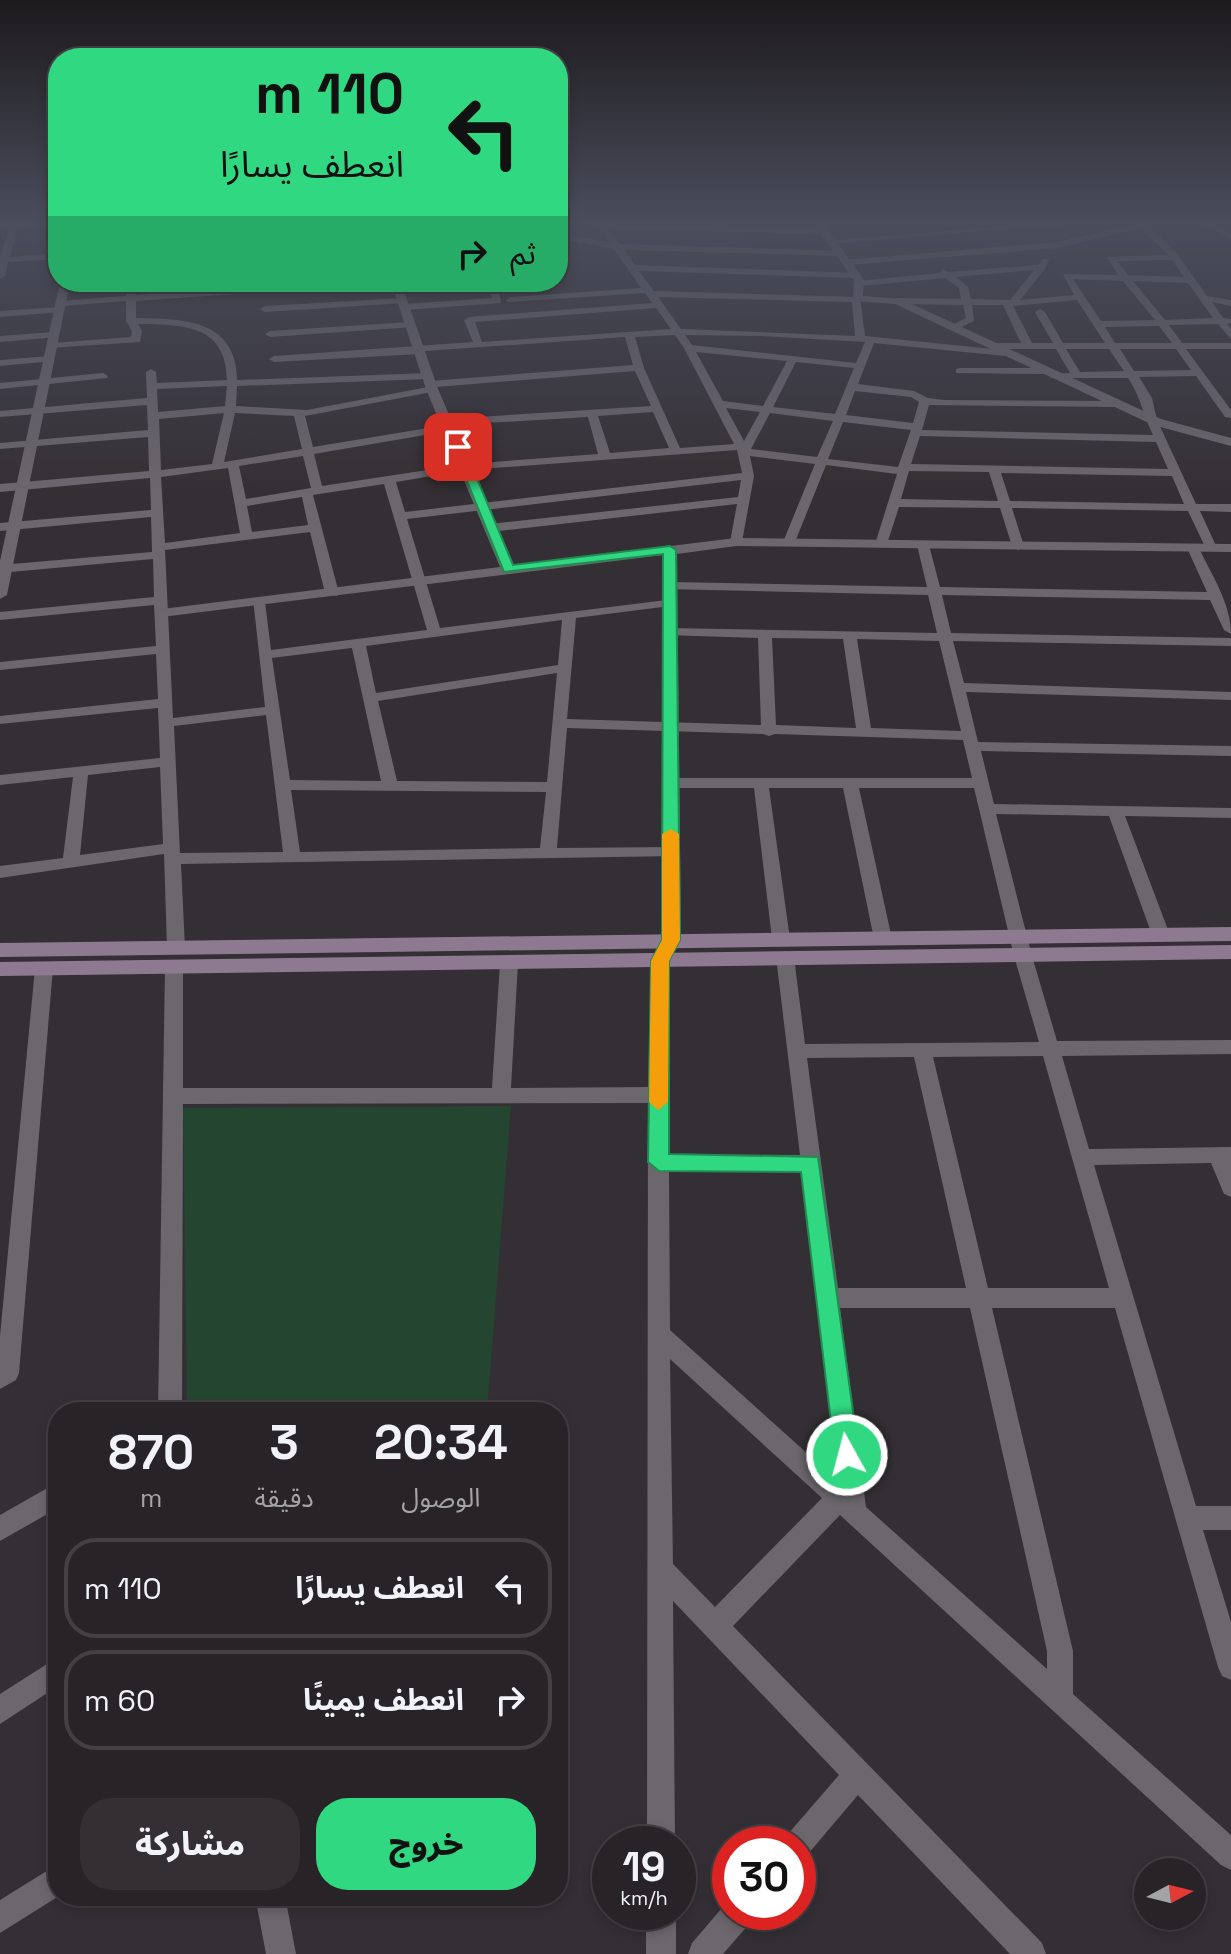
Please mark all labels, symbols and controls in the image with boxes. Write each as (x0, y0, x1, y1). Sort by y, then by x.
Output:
text: 110 m (255, 58, 404, 129)
icon: left (432, 80, 536, 184)
text: انعطف يسارًا (220, 142, 404, 188)
icon: right (450, 232, 494, 276)
text: ثم (510, 234, 536, 273)
pin (424, 413, 492, 481)
icon: arrive (436, 425, 480, 469)
text: 3 (270, 1412, 299, 1473)
text: 20:34 (374, 1412, 508, 1473)
position arrow (805, 1413, 889, 1497)
text: 870 (108, 1422, 194, 1483)
text: m (140, 1481, 162, 1515)
text: دقيقة (255, 1481, 314, 1515)
text: الوصول (401, 1481, 480, 1515)
icon: left (488, 1566, 532, 1610)
text: انعطف يسارًا (295, 1568, 464, 1607)
text: 110 m (84, 1569, 162, 1608)
icon: right (488, 1678, 532, 1722)
text: انعطف يمينًا (303, 1680, 464, 1719)
text: 60 m (84, 1681, 155, 1720)
button: مشاركة (80, 1798, 300, 1890)
button: خروج (316, 1798, 536, 1890)
speed limit sign: 30 (712, 1826, 816, 1930)
text: 19 (623, 1842, 665, 1893)
north arrow (1134, 1858, 1206, 1930)
map controls (1134, 1858, 1206, 1930)
text: km/h (620, 1885, 668, 1911)

